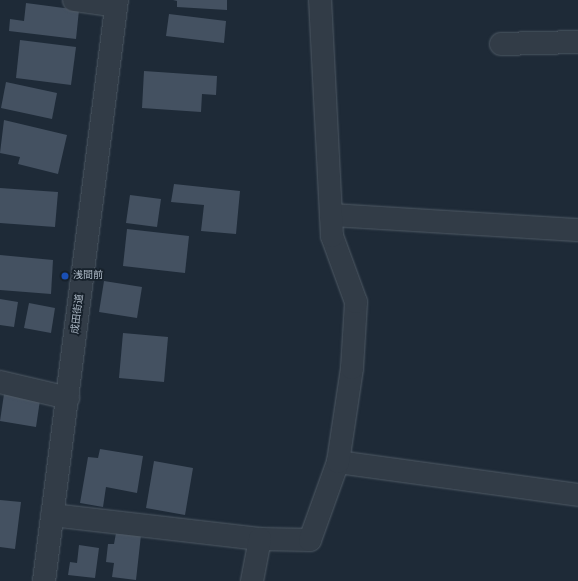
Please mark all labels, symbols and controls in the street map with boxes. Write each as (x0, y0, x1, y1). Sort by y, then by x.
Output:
place label: 浅間前 (73, 270, 103, 282)
marker: 浅間前 (60, 271, 70, 281)
street label: 成田街道 (70, 293, 86, 335)

